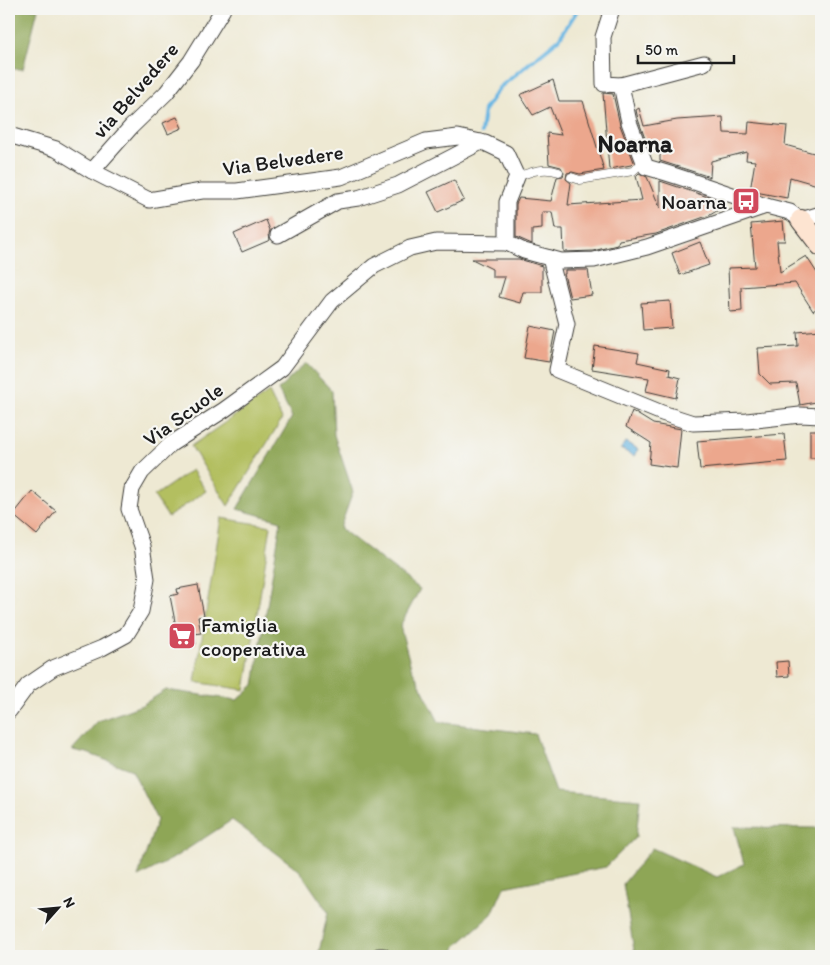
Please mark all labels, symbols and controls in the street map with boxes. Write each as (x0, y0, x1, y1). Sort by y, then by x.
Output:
scale bar (638, 32, 734, 64)
street label: via Belvedere (86, 37, 184, 143)
text: 50 m (645, 41, 678, 59)
district label: Noarna (597, 129, 673, 158)
street label: Via Belvedere (221, 139, 345, 181)
bus stop icon: Noarna (731, 186, 761, 216)
place label: Noarna (661, 189, 727, 214)
street label: Via Scuole (138, 377, 228, 451)
place label: Famiglia cooperativa (201, 612, 306, 661)
supermarket icon: Famiglia cooperativa (167, 621, 197, 651)
north arrow (32, 882, 82, 932)
text: N (59, 894, 79, 910)

